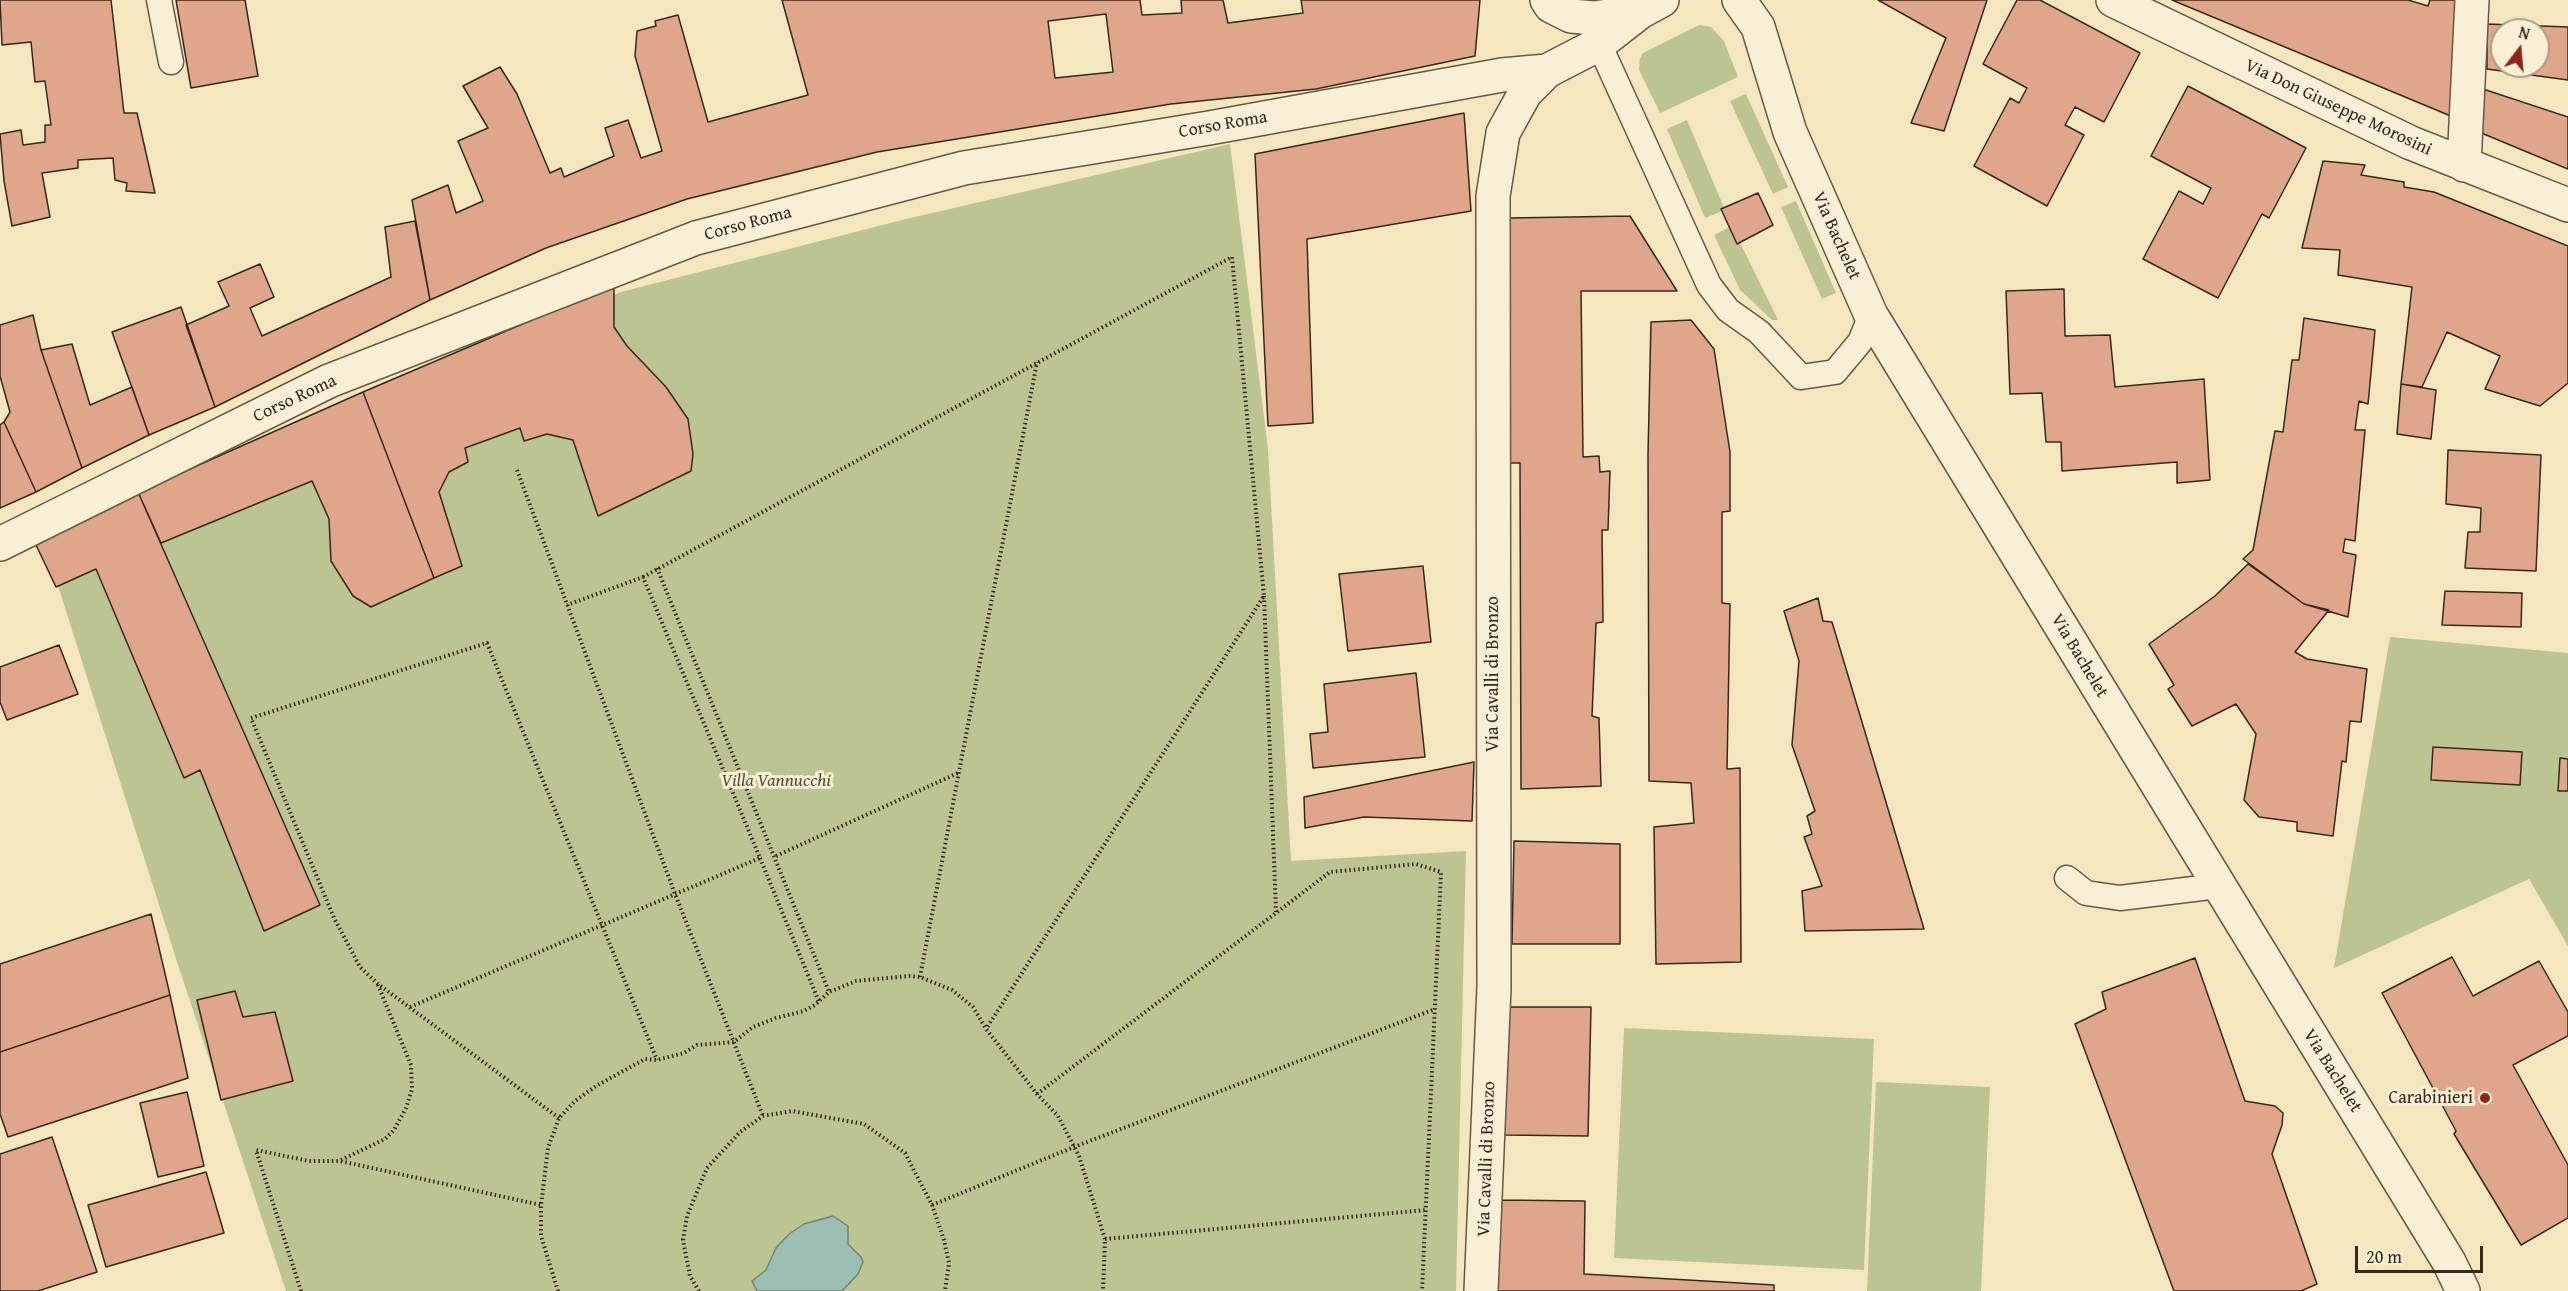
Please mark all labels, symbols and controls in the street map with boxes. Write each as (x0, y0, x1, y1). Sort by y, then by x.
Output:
north arrow (2490, 18, 2550, 78)
text: N (2516, 20, 2533, 46)
street label: Via Don Giuseppe Morosini (2241, 55, 2435, 161)
street label: Corso Roma (1177, 107, 1269, 143)
street label: Via Bachelet (1807, 189, 1865, 283)
street label: Corso Roma (702, 202, 794, 246)
street label: Corso Roma (250, 370, 340, 428)
street label: Via Cavalli di Bronzo (1482, 596, 1504, 752)
street label: Via Bachelet (2045, 610, 2113, 702)
park label: Villa Vannucchi (721, 770, 831, 792)
street label: Via Bachelet (2298, 1025, 2366, 1117)
street label: Via Cavalli di Bronzo (1473, 1081, 1501, 1237)
place label: Carabinieri (2389, 1087, 2473, 1109)
marker: Carabinieri (2478, 1091, 2492, 1105)
scale bar (2358, 1234, 2486, 1272)
text: 20 m (2366, 1243, 2402, 1270)

